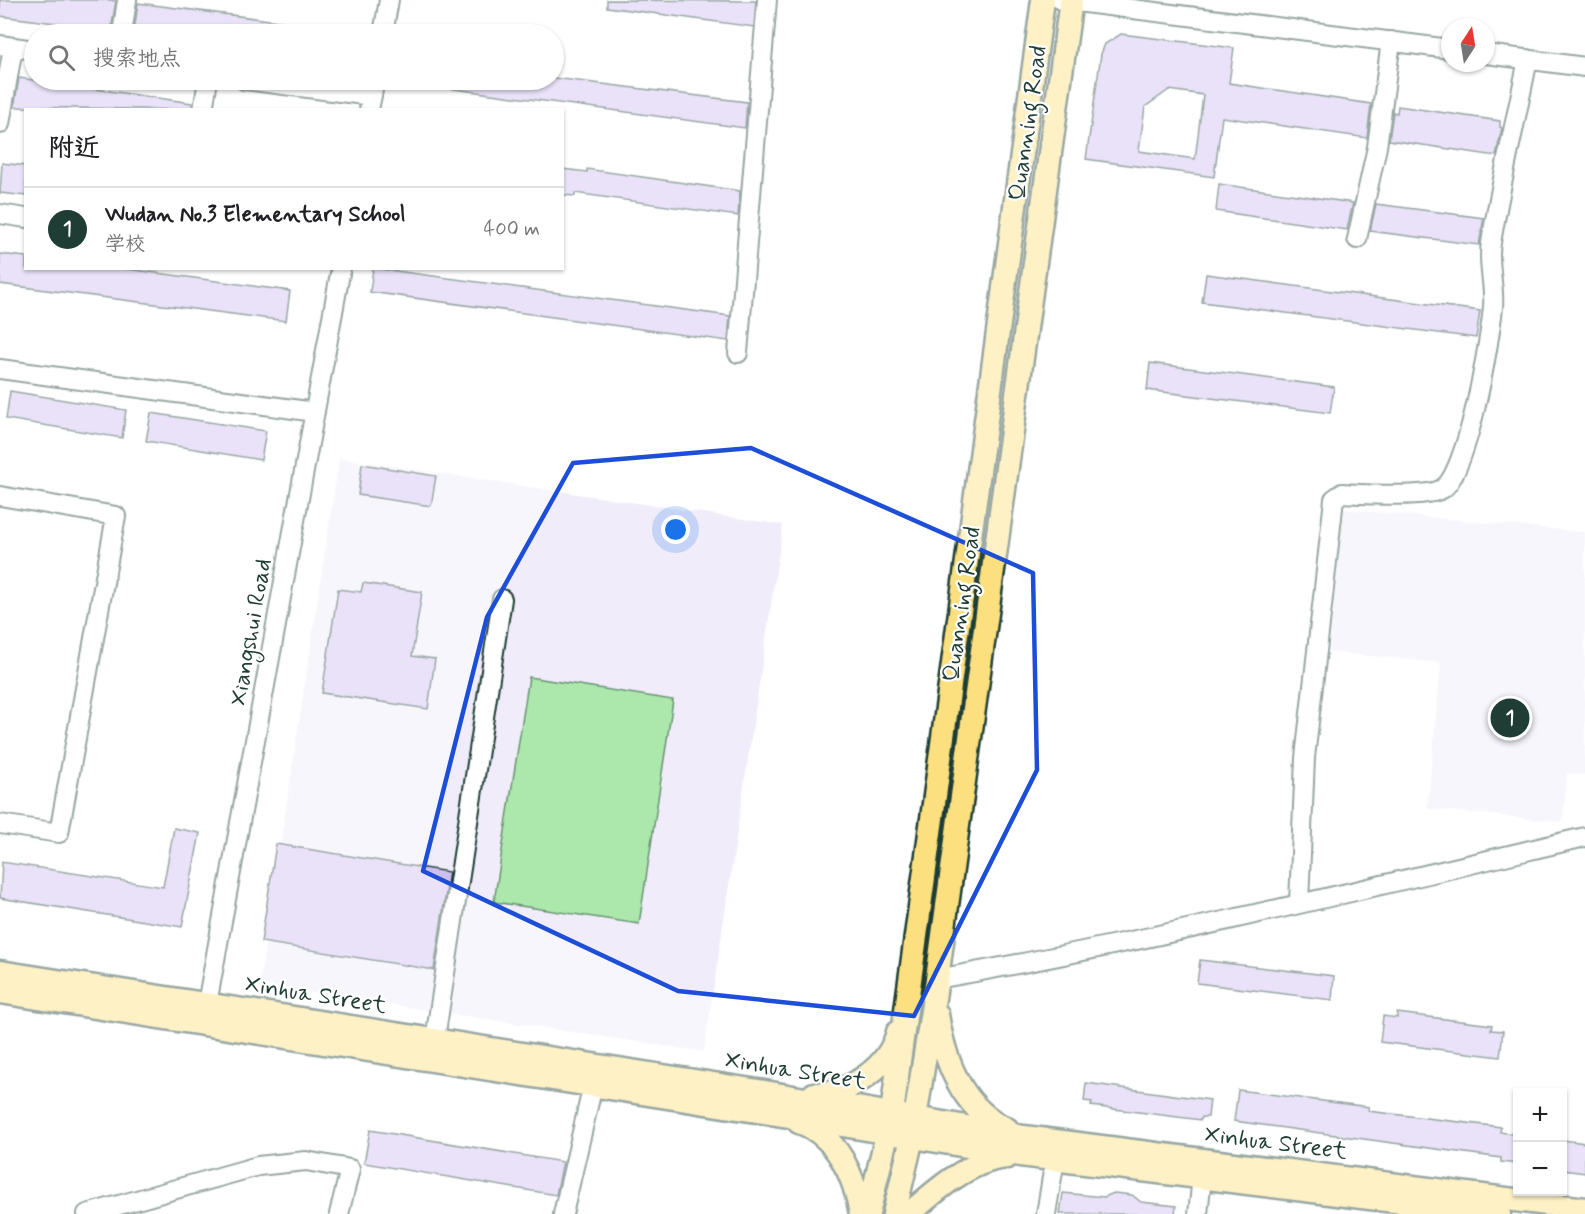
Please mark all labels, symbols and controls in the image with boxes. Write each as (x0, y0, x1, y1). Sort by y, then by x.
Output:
north arrow (1441, 18, 1495, 72)
search box (24, 24, 564, 90)
icon: search (45, 41, 78, 74)
street label: Quanning Road (1002, 44, 1058, 203)
text: 搜索地点 (93, 45, 181, 73)
text: 附近 (48, 132, 100, 166)
text: Wudan No.3 Elementary School (105, 201, 406, 229)
text: 1 (63, 216, 72, 243)
text: 400 m (484, 216, 540, 243)
text: 学校 (105, 231, 145, 258)
your location (661, 515, 690, 544)
street label: Quanning Road (936, 525, 992, 684)
street label: Xiangshui Road (223, 556, 282, 709)
pin: 1 (1490, 696, 1530, 740)
street label: Xinhua Street (243, 969, 389, 1022)
street label: Xinhua Street (723, 1045, 869, 1098)
map controls (1513, 1088, 1567, 1196)
button: + (1513, 1088, 1567, 1142)
street label: Xinhua Street (1203, 1119, 1349, 1168)
button: − (1513, 1142, 1567, 1196)

